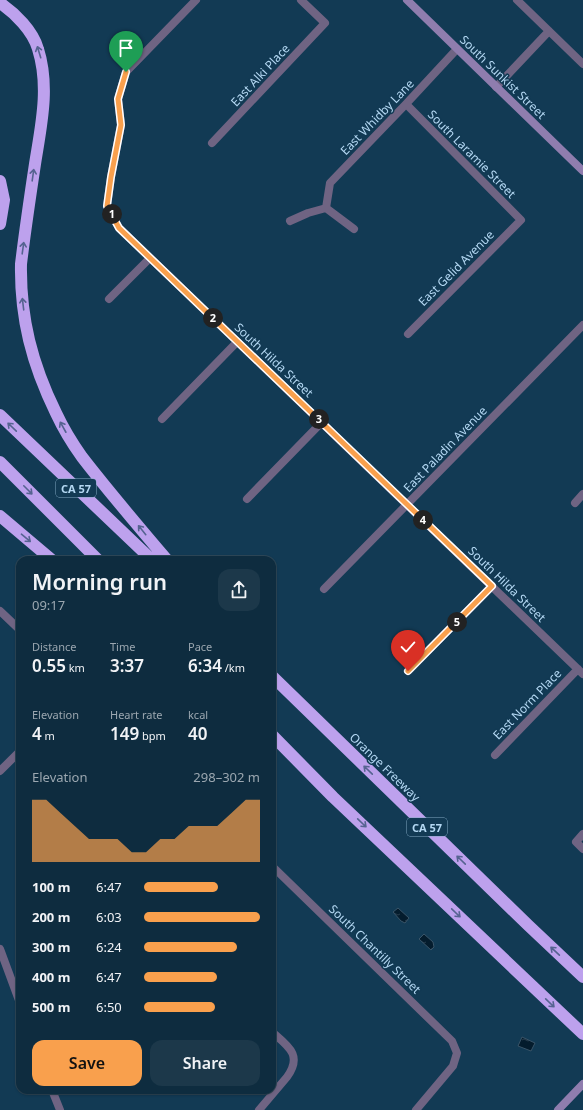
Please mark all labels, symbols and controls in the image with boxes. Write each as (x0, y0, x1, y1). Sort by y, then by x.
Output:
pin (109, 31, 143, 72)
street label: South Sunkist Street (456, 31, 550, 123)
icon: arrive (115, 37, 137, 59)
street label: East Alki Place (227, 40, 294, 110)
one-way arrow (35, 46, 42, 59)
street label: East Whidby Lane (336, 75, 418, 159)
street label: South Laramie Street (424, 106, 520, 202)
one-way arrow (29, 169, 37, 182)
pin: 1 (102, 204, 122, 224)
text: 1 (109, 206, 115, 221)
street label: East Gelid Avenue (414, 226, 498, 310)
one-way arrow (19, 242, 27, 255)
one-way arrow (19, 298, 27, 311)
pin: 2 (203, 308, 223, 328)
text: 2 (210, 310, 216, 325)
street label: South Hilda Street (231, 319, 318, 401)
street label: East Paladin Avenue (399, 402, 491, 496)
pin: 3 (309, 409, 329, 429)
text: 3 (316, 411, 322, 426)
one-way arrow (59, 421, 67, 433)
one-way arrow (7, 422, 17, 432)
road number: CA 57 (56, 479, 96, 497)
one-way arrow (23, 485, 32, 495)
pin: 4 (413, 510, 433, 530)
text: 4 (420, 512, 426, 527)
one-way arrow (137, 524, 146, 535)
one-way arrow (21, 533, 32, 542)
street label: South Hilda Street (464, 542, 550, 626)
text: Morning run (32, 566, 167, 596)
button: share (218, 569, 260, 611)
text: 09:17 (32, 596, 65, 614)
pin: 5 (447, 612, 467, 632)
text: 5 (454, 614, 460, 629)
pin (391, 630, 425, 671)
icon: check (397, 636, 419, 658)
text: Distance (32, 639, 77, 654)
text: Time (110, 639, 135, 654)
text: Pace (188, 639, 212, 654)
text: 0.55 (32, 654, 66, 677)
text: 3:37 (110, 654, 144, 677)
text: 6:34 (188, 654, 222, 677)
text: km (66, 660, 85, 675)
text: /km (222, 660, 245, 675)
street label: East Norm Place (489, 665, 565, 743)
text: Elevation (32, 707, 79, 722)
text: Heart rate (110, 707, 163, 722)
text: kcal (188, 707, 208, 722)
text: 4 (32, 722, 42, 745)
text: 149 (110, 722, 139, 745)
text: 40 (188, 722, 207, 745)
text: m (42, 728, 55, 743)
text: bpm (139, 728, 166, 743)
street label: Orange Freeway (346, 729, 425, 806)
one-way arrow (363, 765, 373, 774)
text: Elevation (32, 768, 88, 786)
text: 298–302 m (193, 768, 260, 786)
road number: CA 57 (407, 818, 447, 836)
one-way arrow (357, 819, 367, 828)
one-way arrow (456, 855, 466, 865)
text: 100 m (32, 878, 70, 896)
text: 6:47 (96, 878, 122, 896)
street label: South Chantilly Street (325, 901, 425, 998)
text: 200 m (32, 908, 70, 926)
text: 6:03 (96, 908, 122, 926)
one-way arrow (451, 908, 461, 918)
text: 300 m (32, 938, 70, 956)
text: 6:24 (96, 938, 122, 956)
one-way arrow (550, 946, 560, 955)
text: 400 m (32, 968, 70, 986)
text: 6:47 (96, 968, 122, 986)
text: 500 m (32, 998, 70, 1016)
text: 6:50 (96, 998, 122, 1016)
one-way arrow (545, 998, 555, 1007)
button: Save (32, 1040, 142, 1086)
button: Share (150, 1040, 260, 1086)

